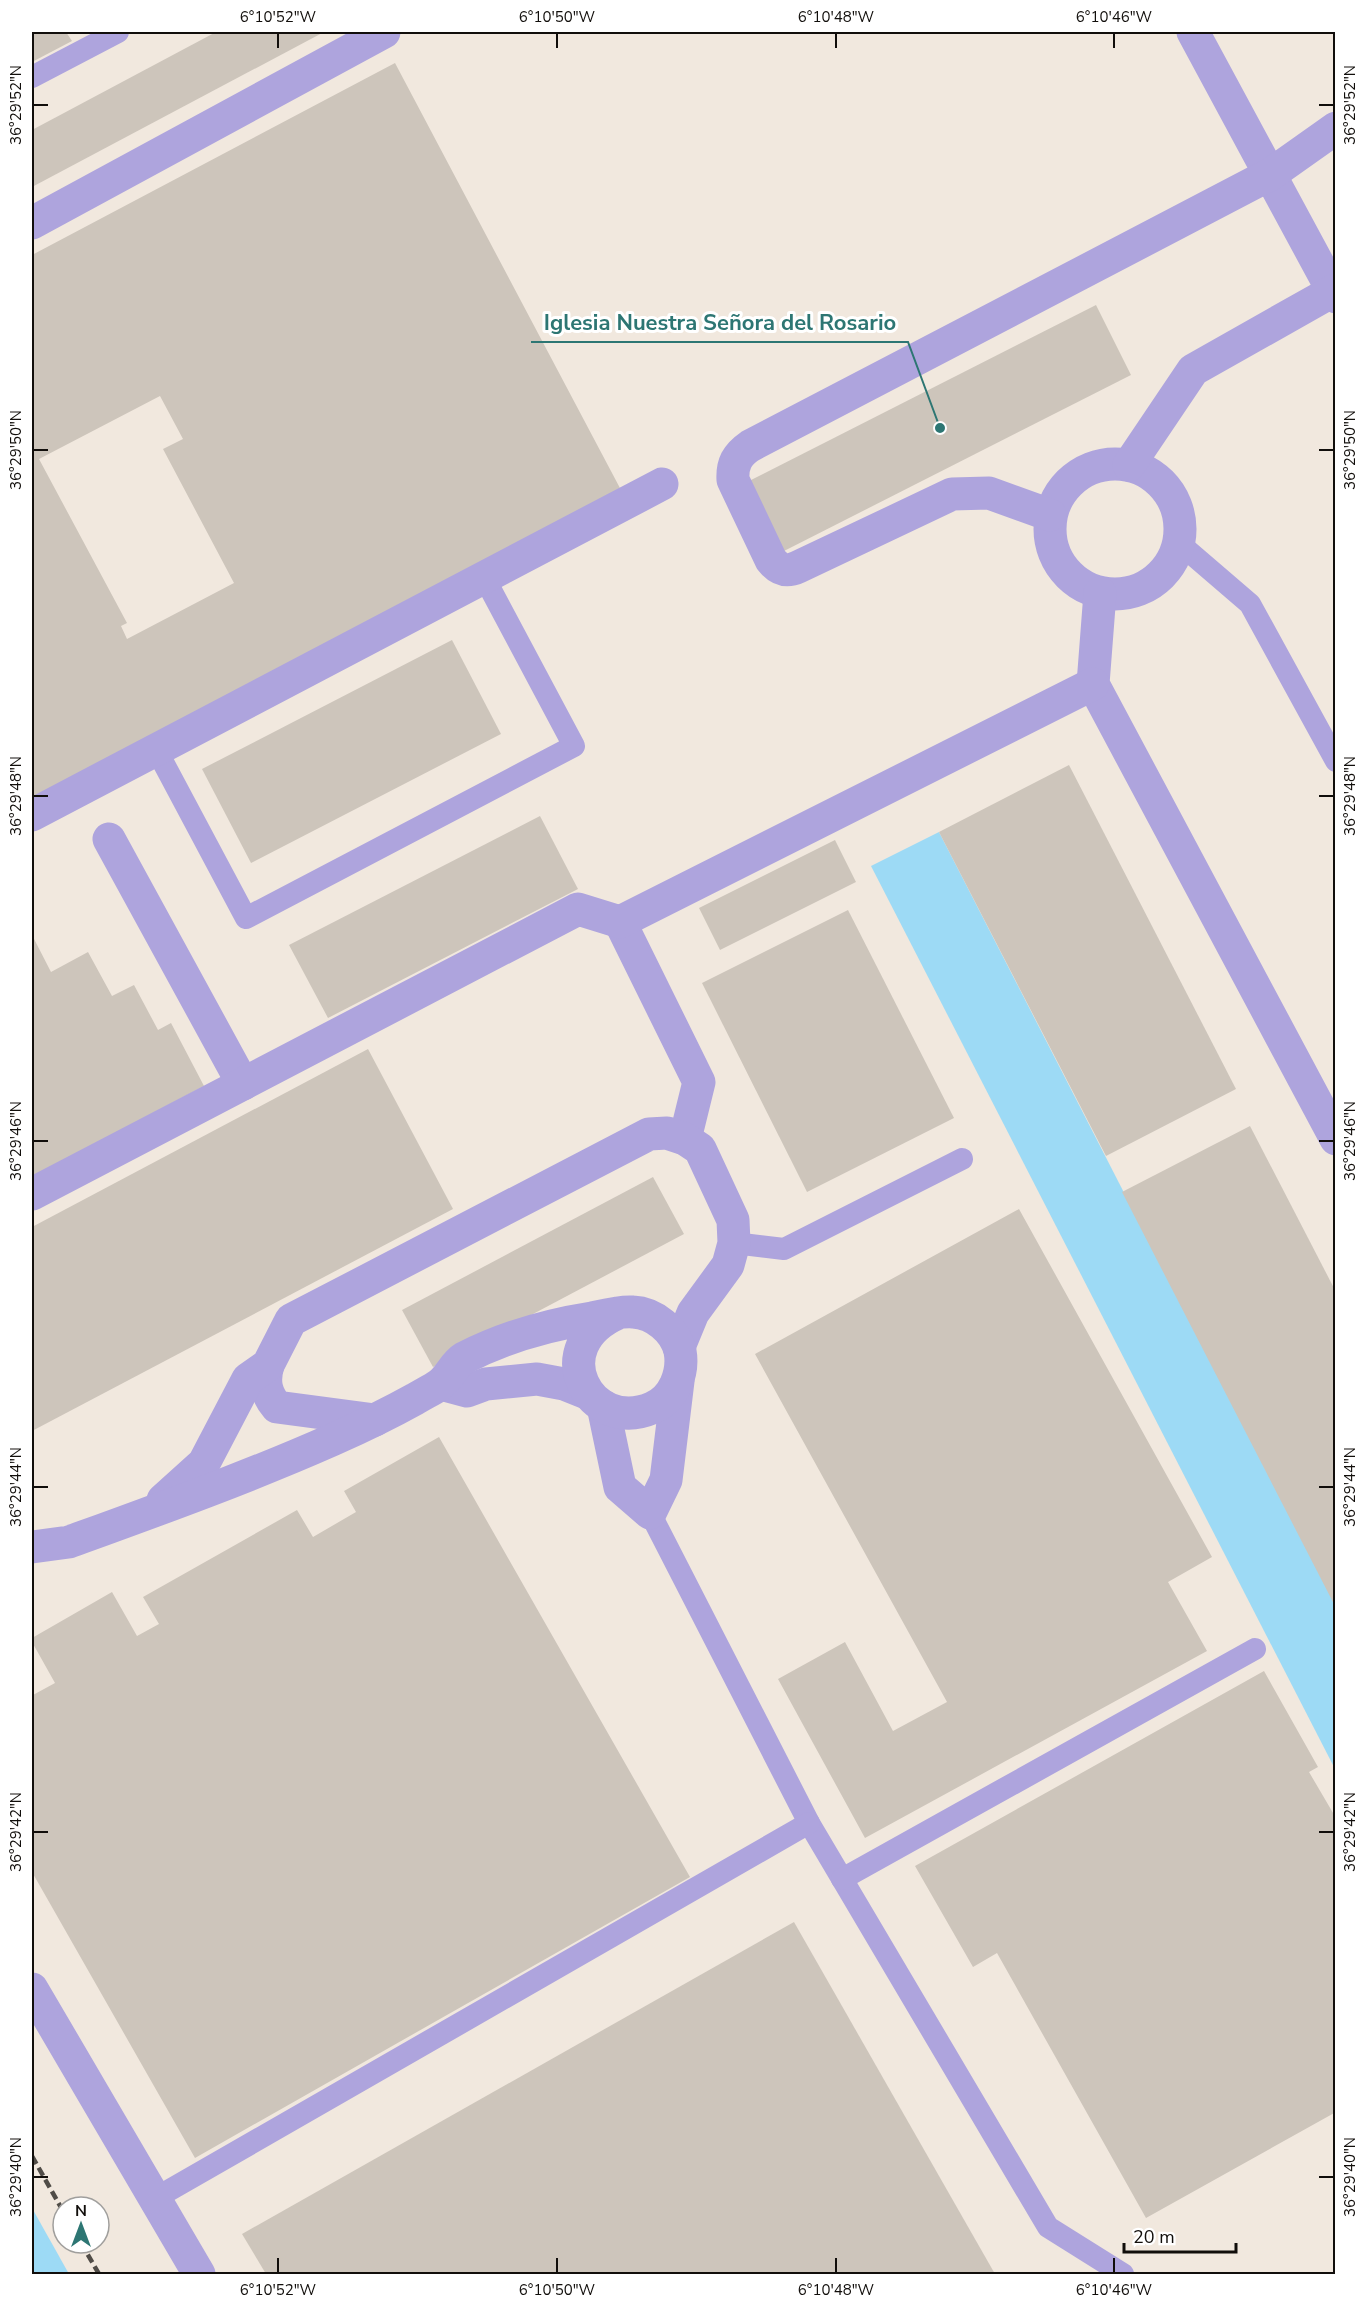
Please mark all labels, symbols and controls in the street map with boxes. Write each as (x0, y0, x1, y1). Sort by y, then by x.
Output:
text: 6°10'52"W (240, 7, 317, 27)
text: 6°10'50"W (519, 7, 596, 27)
text: 6°10'48"W (798, 7, 875, 27)
text: 6°10'46"W (1076, 7, 1153, 27)
text: 36°29'52"N (6, 65, 26, 145)
text: 36°29'52"N (1340, 65, 1360, 145)
callout: Iglesia Nuestra Señora del Rosario (531, 302, 908, 342)
text: Iglesia Nuestra Señora del Rosario (544, 308, 896, 338)
text: 36°29'50"N (6, 410, 26, 490)
text: 36°29'50"N (1340, 410, 1360, 490)
text: 36°29'48"N (6, 756, 26, 836)
text: 36°29'48"N (1340, 756, 1360, 836)
text: 36°29'46"N (6, 1101, 26, 1181)
text: 36°29'46"N (1340, 1101, 1360, 1181)
text: 36°29'44"N (6, 1447, 26, 1527)
text: 36°29'44"N (1340, 1447, 1360, 1527)
text: 36°29'42"N (6, 1792, 26, 1872)
text: 36°29'42"N (1340, 1792, 1360, 1872)
text: 36°29'40"N (6, 2137, 26, 2217)
text: 36°29'40"N (1340, 2137, 1360, 2217)
north arrow (51, 2195, 111, 2255)
text: N (75, 2200, 87, 2222)
scale bar (1124, 2216, 1236, 2254)
text: 20 m (1133, 2225, 1175, 2249)
text: 6°10'52"W (240, 2280, 317, 2300)
text: 6°10'50"W (519, 2280, 596, 2300)
text: 6°10'48"W (798, 2280, 875, 2300)
text: 6°10'46"W (1076, 2280, 1153, 2300)

